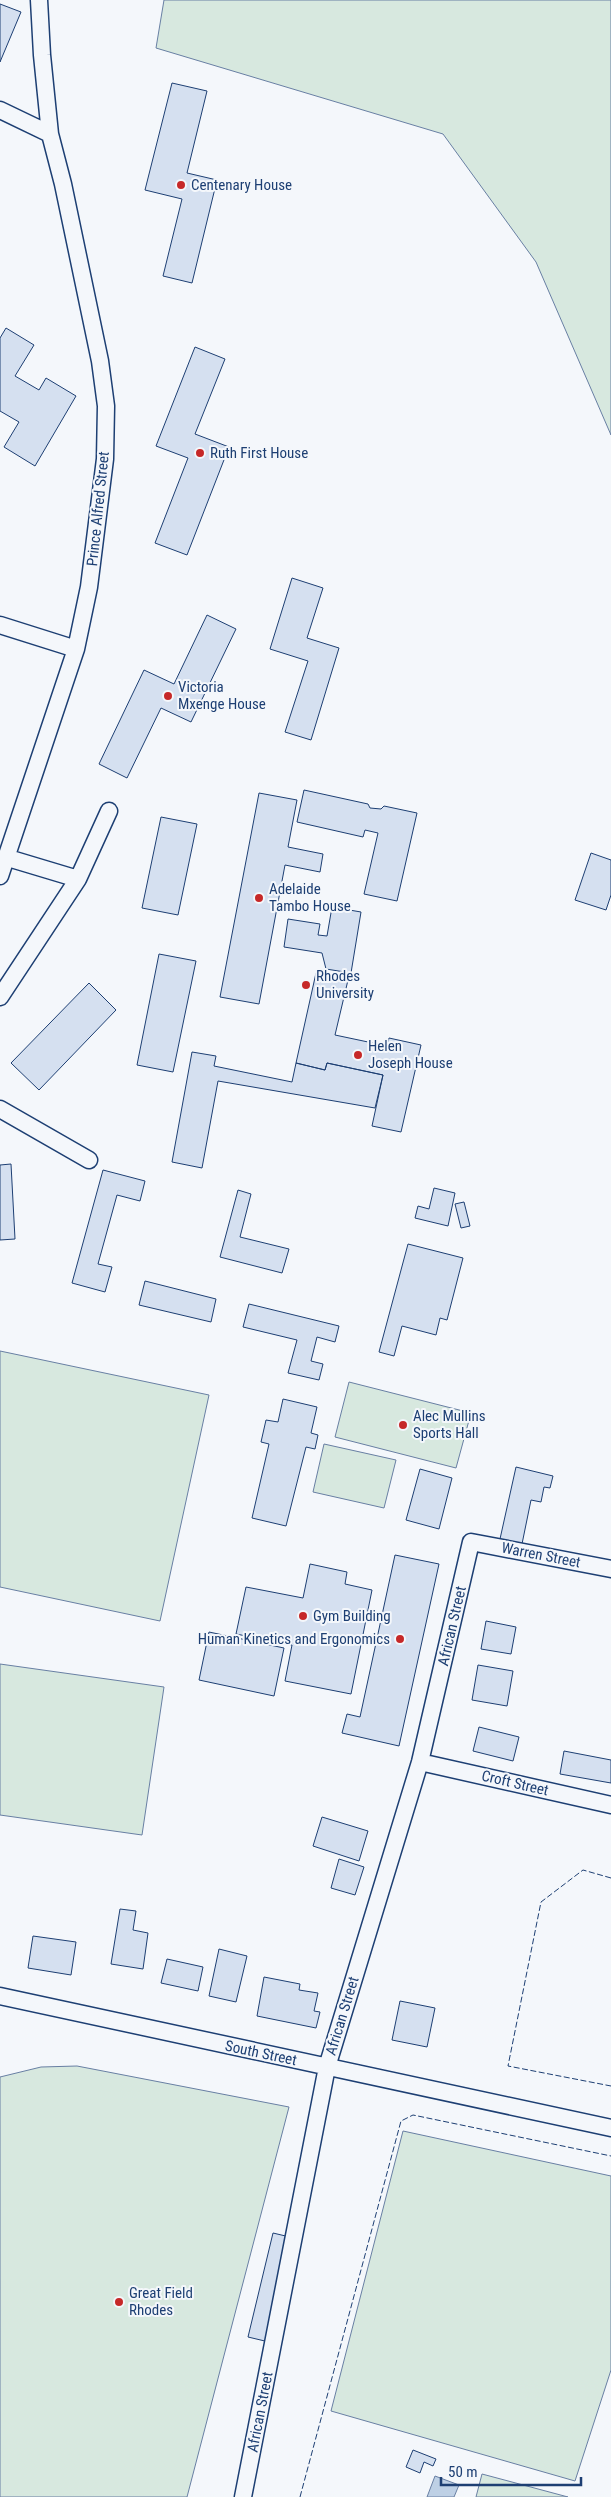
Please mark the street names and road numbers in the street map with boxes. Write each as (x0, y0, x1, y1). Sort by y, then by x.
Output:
street label: Prince Alfred Street (83, 451, 113, 567)
street label: Warren Street (500, 1539, 582, 1571)
street label: African Street (434, 1584, 470, 1668)
street label: Croft Street (480, 1767, 550, 1799)
street label: African Street (321, 1974, 363, 2058)
street label: South Street (224, 2037, 298, 2069)
street label: African Street (243, 2370, 277, 2454)

